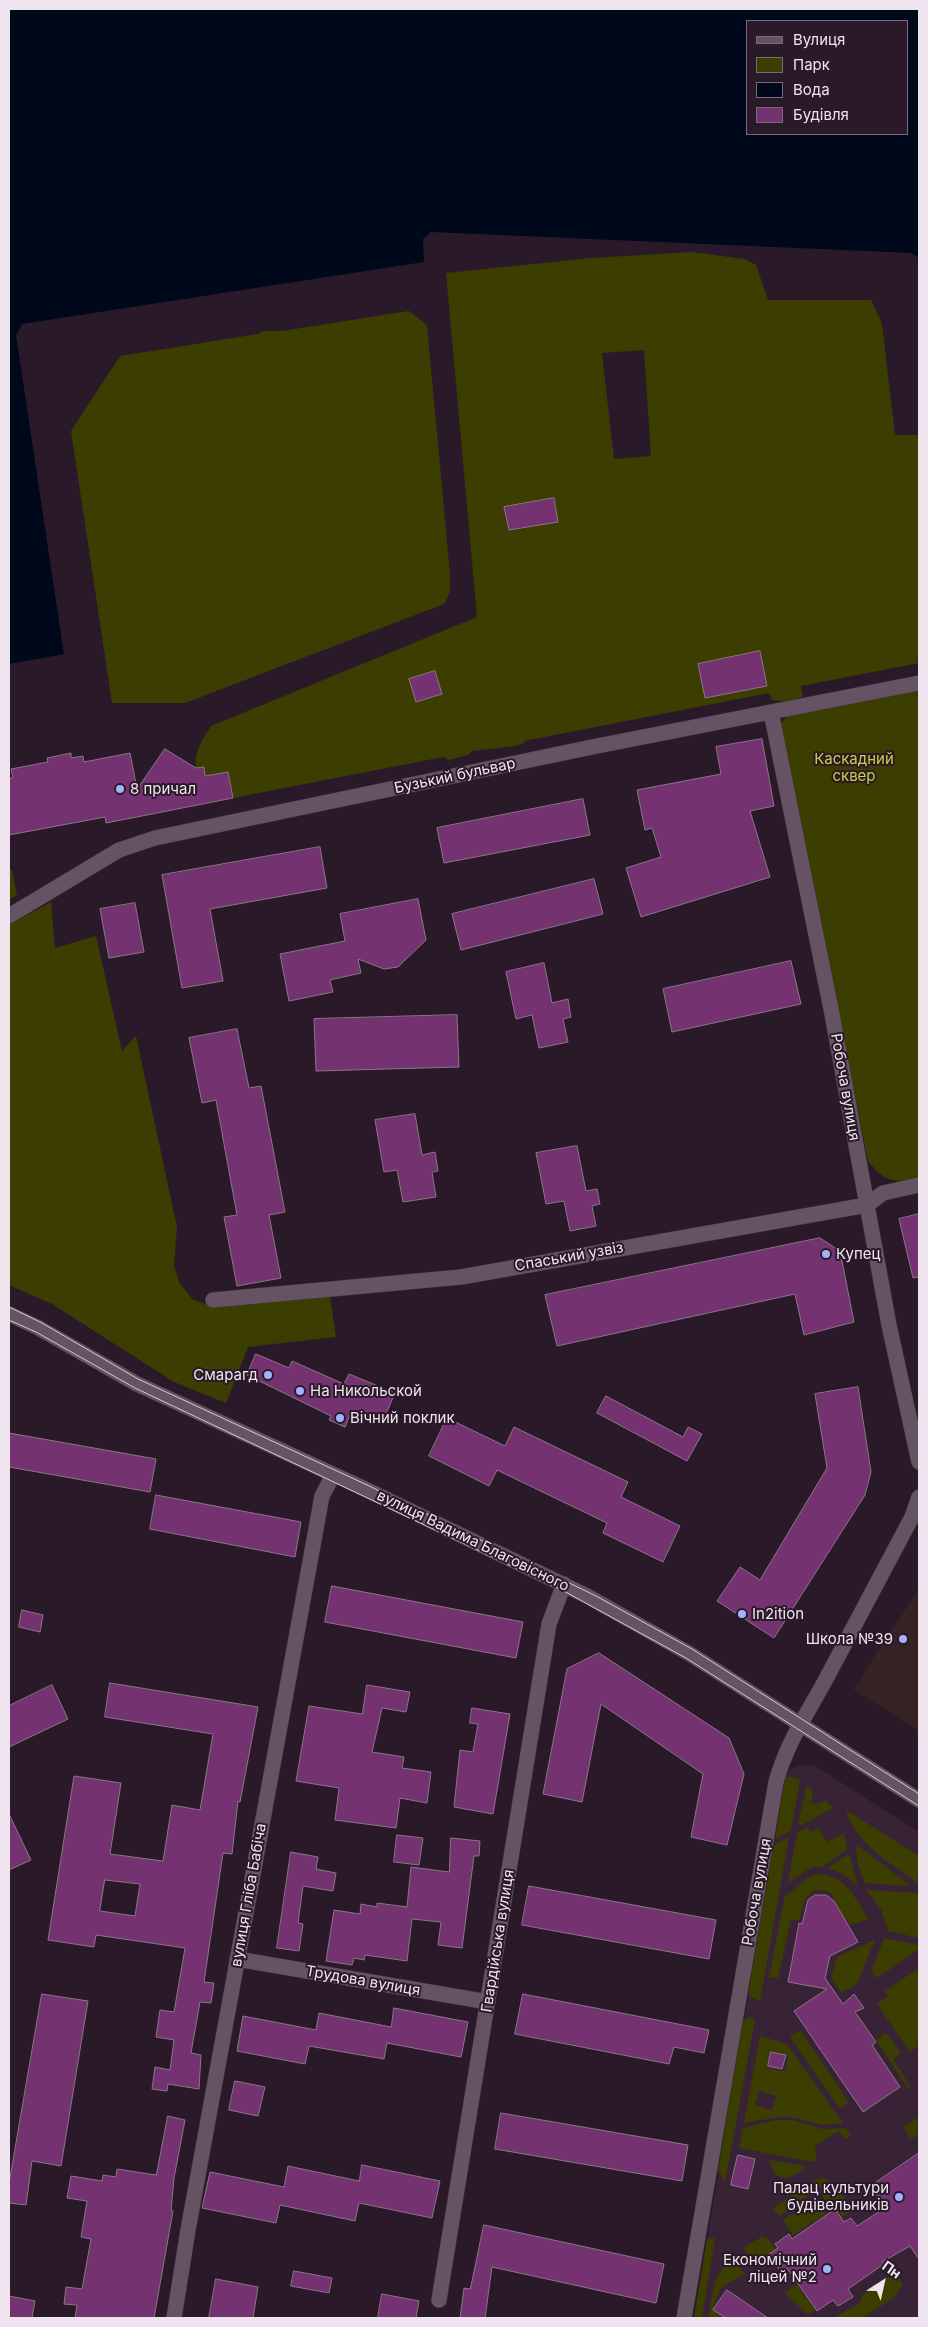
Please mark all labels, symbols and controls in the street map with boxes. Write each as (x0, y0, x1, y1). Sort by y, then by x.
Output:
legend (746, 20, 908, 135)
text: Вулиця (793, 30, 845, 49)
text: Парк (793, 55, 830, 74)
text: Вода (793, 80, 830, 99)
text: Будівля (793, 105, 849, 124)
park label: Каскадний сквер (814, 750, 894, 785)
street label: Бузький бульвар (393, 754, 517, 798)
place label: 8 причал (130, 780, 196, 798)
marker: 8 причал (114, 783, 126, 795)
street label: Робоча вулиця (827, 1032, 863, 1142)
street label: Спаський узвіз (513, 1239, 625, 1275)
place label: Купец (836, 1245, 880, 1263)
marker: Купец (820, 1248, 832, 1260)
place label: Смарагд (193, 1366, 258, 1384)
marker: Смарагд (262, 1369, 274, 1381)
place label: На Никольской (310, 1382, 422, 1400)
marker: На Никольской (294, 1385, 306, 1397)
place label: Вічний поклик (350, 1409, 455, 1427)
marker: Вічний поклик (334, 1412, 346, 1424)
street label: вулиця Вадима Благовісного (374, 1486, 572, 1596)
place label: In2ition (752, 1605, 804, 1623)
marker: In2ition (736, 1608, 748, 1620)
place label: Школа №39 (806, 1630, 893, 1648)
marker: Школа №39 (897, 1633, 909, 1645)
street label: вулиця Гліба Бабіча (228, 1822, 270, 1968)
street label: Робоча вулиця (739, 1837, 775, 1947)
street label: Гвардійська вулиця (478, 1868, 518, 2014)
street label: Трудова вулиця (304, 1962, 422, 2000)
place label: Палац культури будівельників (773, 2179, 889, 2214)
marker: Палац культури будівельників (893, 2191, 905, 2203)
place label: Економічний ліцей №2 (723, 2251, 817, 2286)
north arrow (858, 2257, 908, 2307)
text: Пн (879, 2257, 905, 2282)
marker: Економічний ліцей №2 (821, 2263, 833, 2275)

